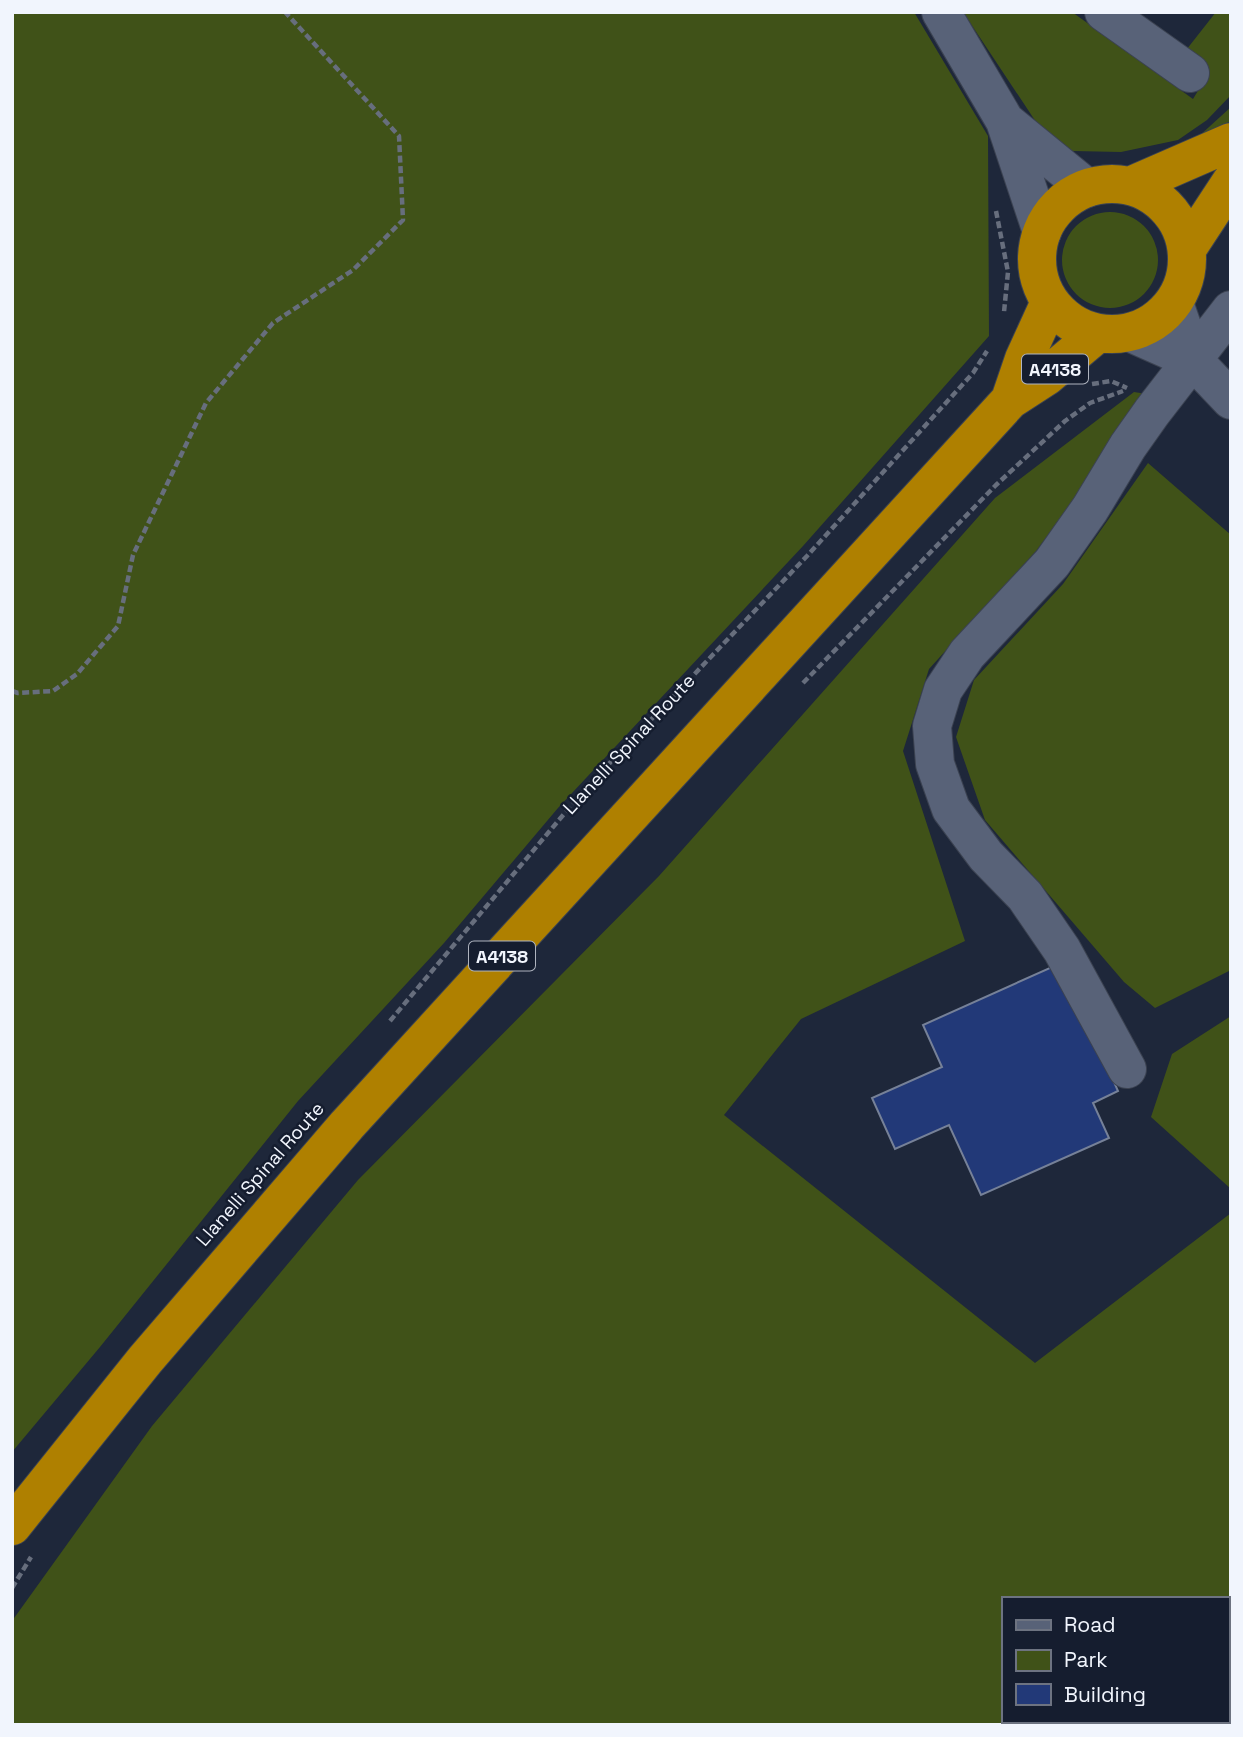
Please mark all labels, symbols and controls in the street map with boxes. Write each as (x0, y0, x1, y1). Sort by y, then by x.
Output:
road number: A4138 (1022, 354, 1088, 384)
street label: Llanelli Spinal Route (557, 668, 701, 820)
road number: A4138 (469, 942, 535, 971)
street label: Llanelli Spinal Route (190, 1097, 330, 1251)
legend (1002, 1597, 1229, 1723)
text: Road (1064, 1611, 1116, 1638)
text: Park (1064, 1646, 1108, 1673)
text: Building (1064, 1681, 1146, 1708)

